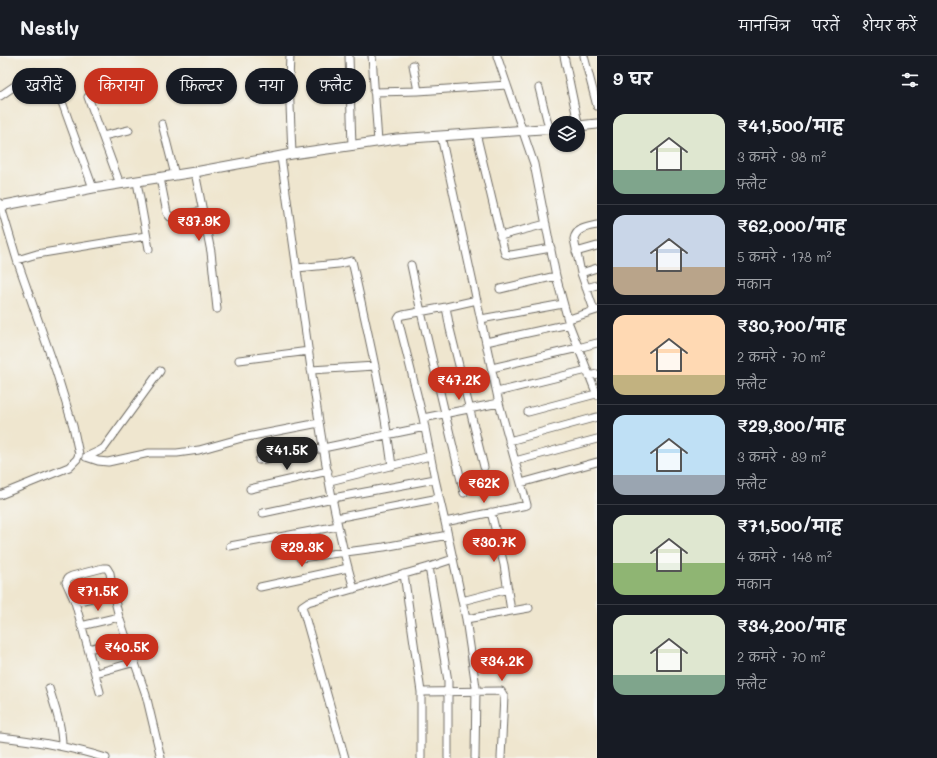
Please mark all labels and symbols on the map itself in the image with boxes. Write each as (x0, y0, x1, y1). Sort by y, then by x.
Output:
pin: ₹37.9K (166, 208, 232, 242)
pin: ₹47.2K (426, 367, 492, 401)
pin: ₹41.5K (254, 437, 320, 471)
pin: ₹62K (460, 470, 508, 504)
pin: ₹30.7K (461, 529, 527, 563)
pin: ₹29.3K (269, 534, 335, 568)
pin: ₹71.5K (65, 578, 131, 612)
pin: ₹40.5K (94, 634, 160, 668)
pin: ₹34.2K (469, 648, 535, 682)

